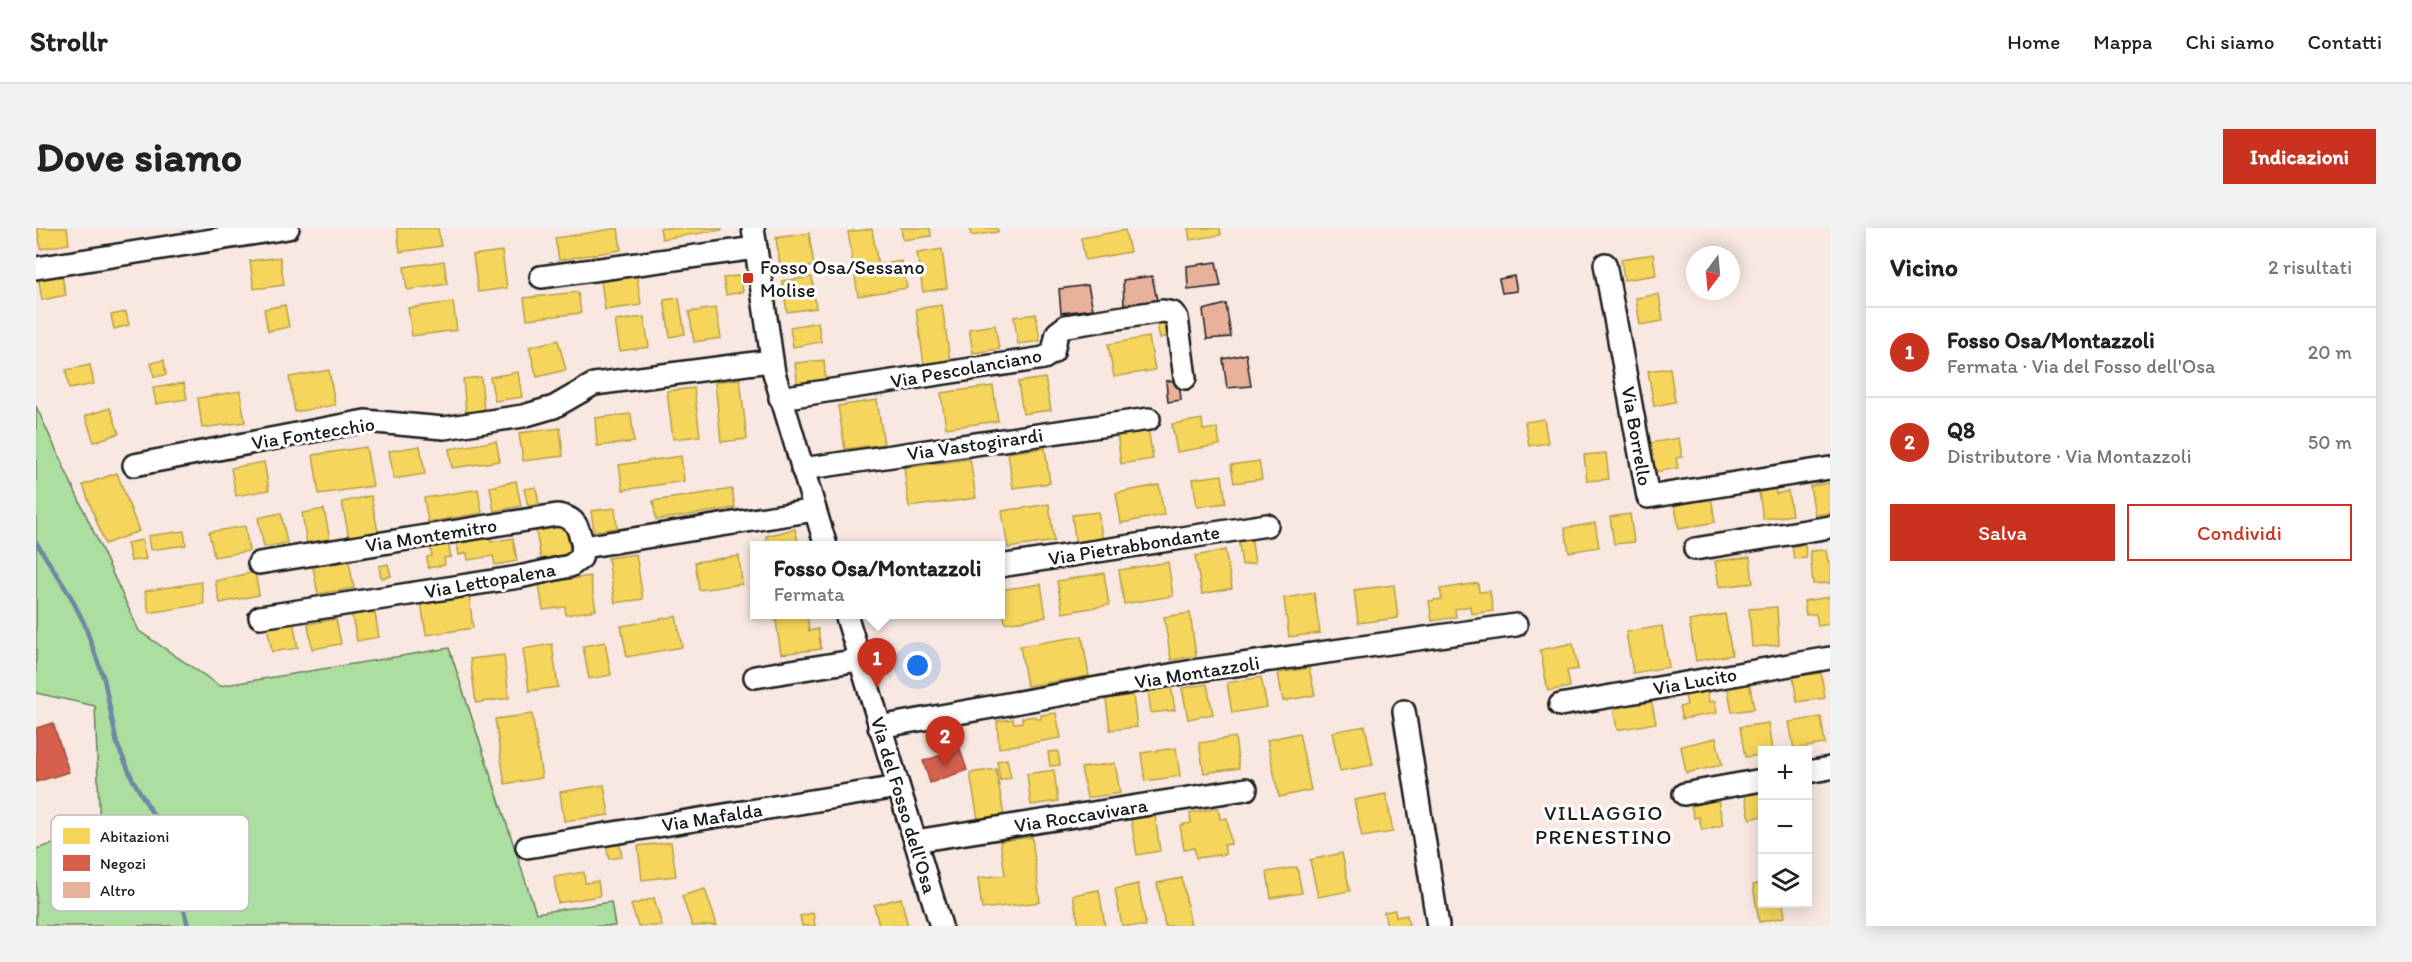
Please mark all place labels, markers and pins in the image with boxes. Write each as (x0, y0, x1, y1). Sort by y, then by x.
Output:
place label: Fosso Osa/Sessano Molise (760, 255, 925, 302)
marker: Fosso Osa/Sessano Molise (741, 271, 755, 285)
pin: 1 (858, 638, 896, 688)
pin: 2 (926, 716, 964, 766)

